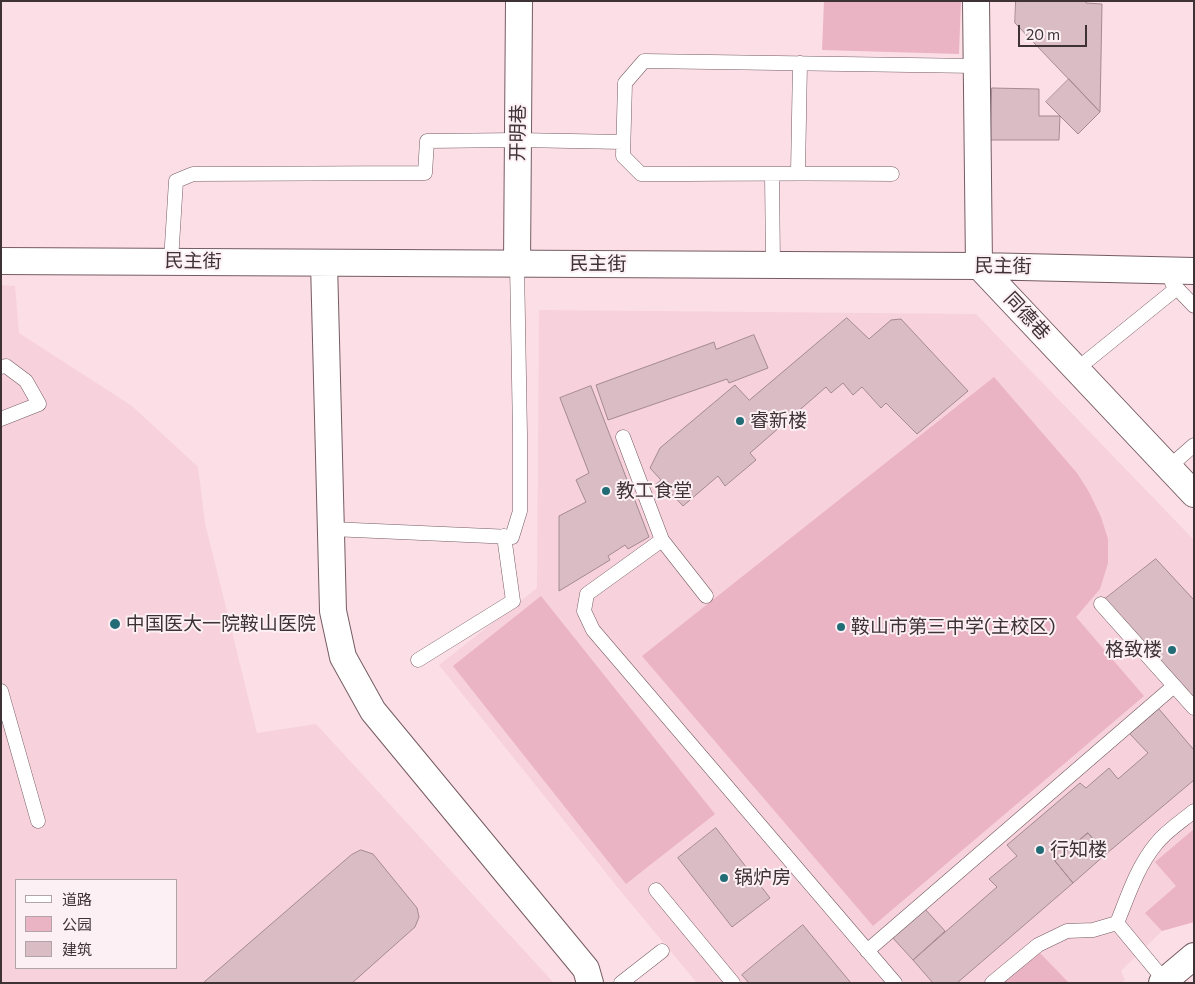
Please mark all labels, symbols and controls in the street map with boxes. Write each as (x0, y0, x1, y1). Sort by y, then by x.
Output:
scale bar (1020, 15, 1089, 47)
text: 20 m (1026, 25, 1060, 43)
street label: 开明巷 (506, 104, 530, 162)
street label: 民主街 (164, 249, 222, 273)
street label: 民主街 (570, 253, 626, 275)
street label: 民主街 (974, 254, 1032, 278)
street label: 同德巷 (999, 287, 1055, 345)
place label: 睿新楼 (750, 410, 807, 432)
marker: 睿新楼 (734, 415, 746, 427)
place label: 教工食堂 (616, 480, 692, 502)
marker: 教工食堂 (600, 485, 612, 497)
place label: 中国医大一院鞍山医院 (126, 613, 316, 635)
place label: 鞍山市第三中学(主校区) (851, 616, 1056, 638)
marker: 中国医大一院鞍山医院 (108, 617, 122, 631)
marker: 鞍山市第三中学(主校区) (835, 621, 847, 633)
place label: 格致楼 (1105, 639, 1162, 661)
marker: 格致楼 (1166, 644, 1178, 656)
place label: 行知楼 (1050, 839, 1107, 861)
marker: 行知楼 (1034, 844, 1046, 856)
place label: 锅炉房 (734, 867, 791, 889)
marker: 锅炉房 (718, 872, 730, 884)
legend (15, 879, 178, 969)
text: 道路 (62, 890, 92, 908)
text: 公园 (62, 915, 92, 933)
text: 建筑 (62, 940, 92, 958)

